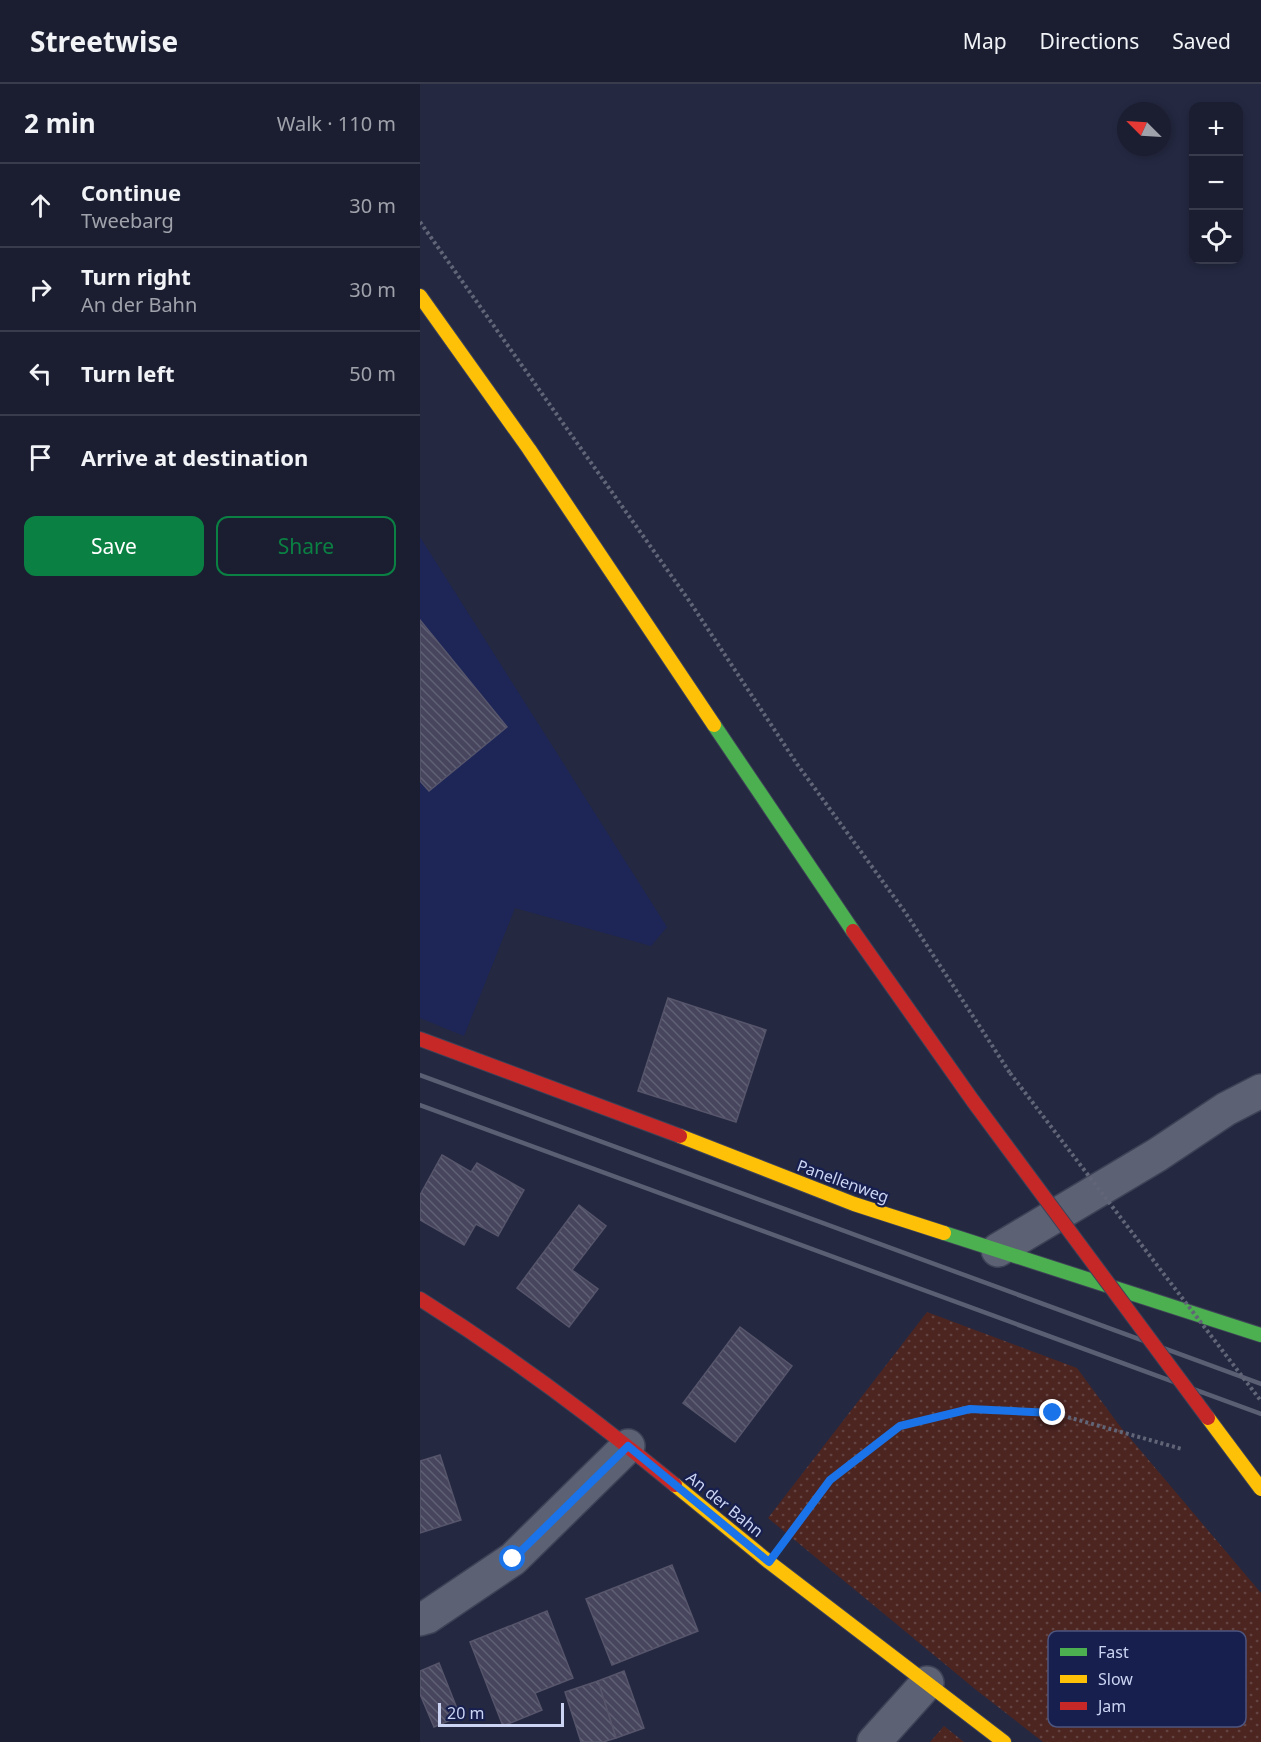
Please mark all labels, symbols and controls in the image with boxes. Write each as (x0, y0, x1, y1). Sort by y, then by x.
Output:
text: Streetwise (30, 22, 178, 60)
text: Map (963, 27, 1007, 55)
text: Directions (1040, 27, 1139, 55)
text: Saved (1172, 27, 1231, 55)
north arrow (1117, 102, 1171, 156)
map controls (1189, 102, 1243, 264)
button: + (1189, 102, 1243, 156)
text: 2 min (24, 105, 96, 141)
text: Walk · 110 m (277, 110, 396, 137)
button: − (1189, 156, 1243, 210)
text: Continue (81, 177, 181, 207)
icon: ahead (24, 189, 57, 222)
text: 30 m (349, 192, 396, 219)
text: Tweebarg (81, 207, 174, 234)
button: locate (1189, 210, 1243, 264)
text: Turn right (81, 261, 191, 291)
icon: right (24, 273, 57, 306)
text: 30 m (349, 276, 396, 303)
text: An der Bahn (81, 291, 197, 318)
icon: left (24, 357, 57, 390)
text: Turn left (81, 358, 175, 388)
text: 50 m (349, 360, 396, 387)
icon: arrive (24, 441, 57, 474)
text: Arrive at destination (81, 442, 308, 472)
button: Save (24, 516, 204, 576)
button: Share (216, 516, 396, 576)
street label: Panellenweg (794, 1154, 892, 1208)
route end (1039, 1399, 1065, 1425)
street label: An der Bahn (682, 1466, 768, 1542)
route start (499, 1545, 525, 1571)
legend (1048, 1631, 1246, 1727)
text: Fast (1098, 1641, 1129, 1663)
text: Slow (1098, 1668, 1133, 1690)
text: Jam (1096, 1695, 1126, 1717)
scale bar (438, 1700, 564, 1728)
text: 20 m (447, 1702, 484, 1724)

